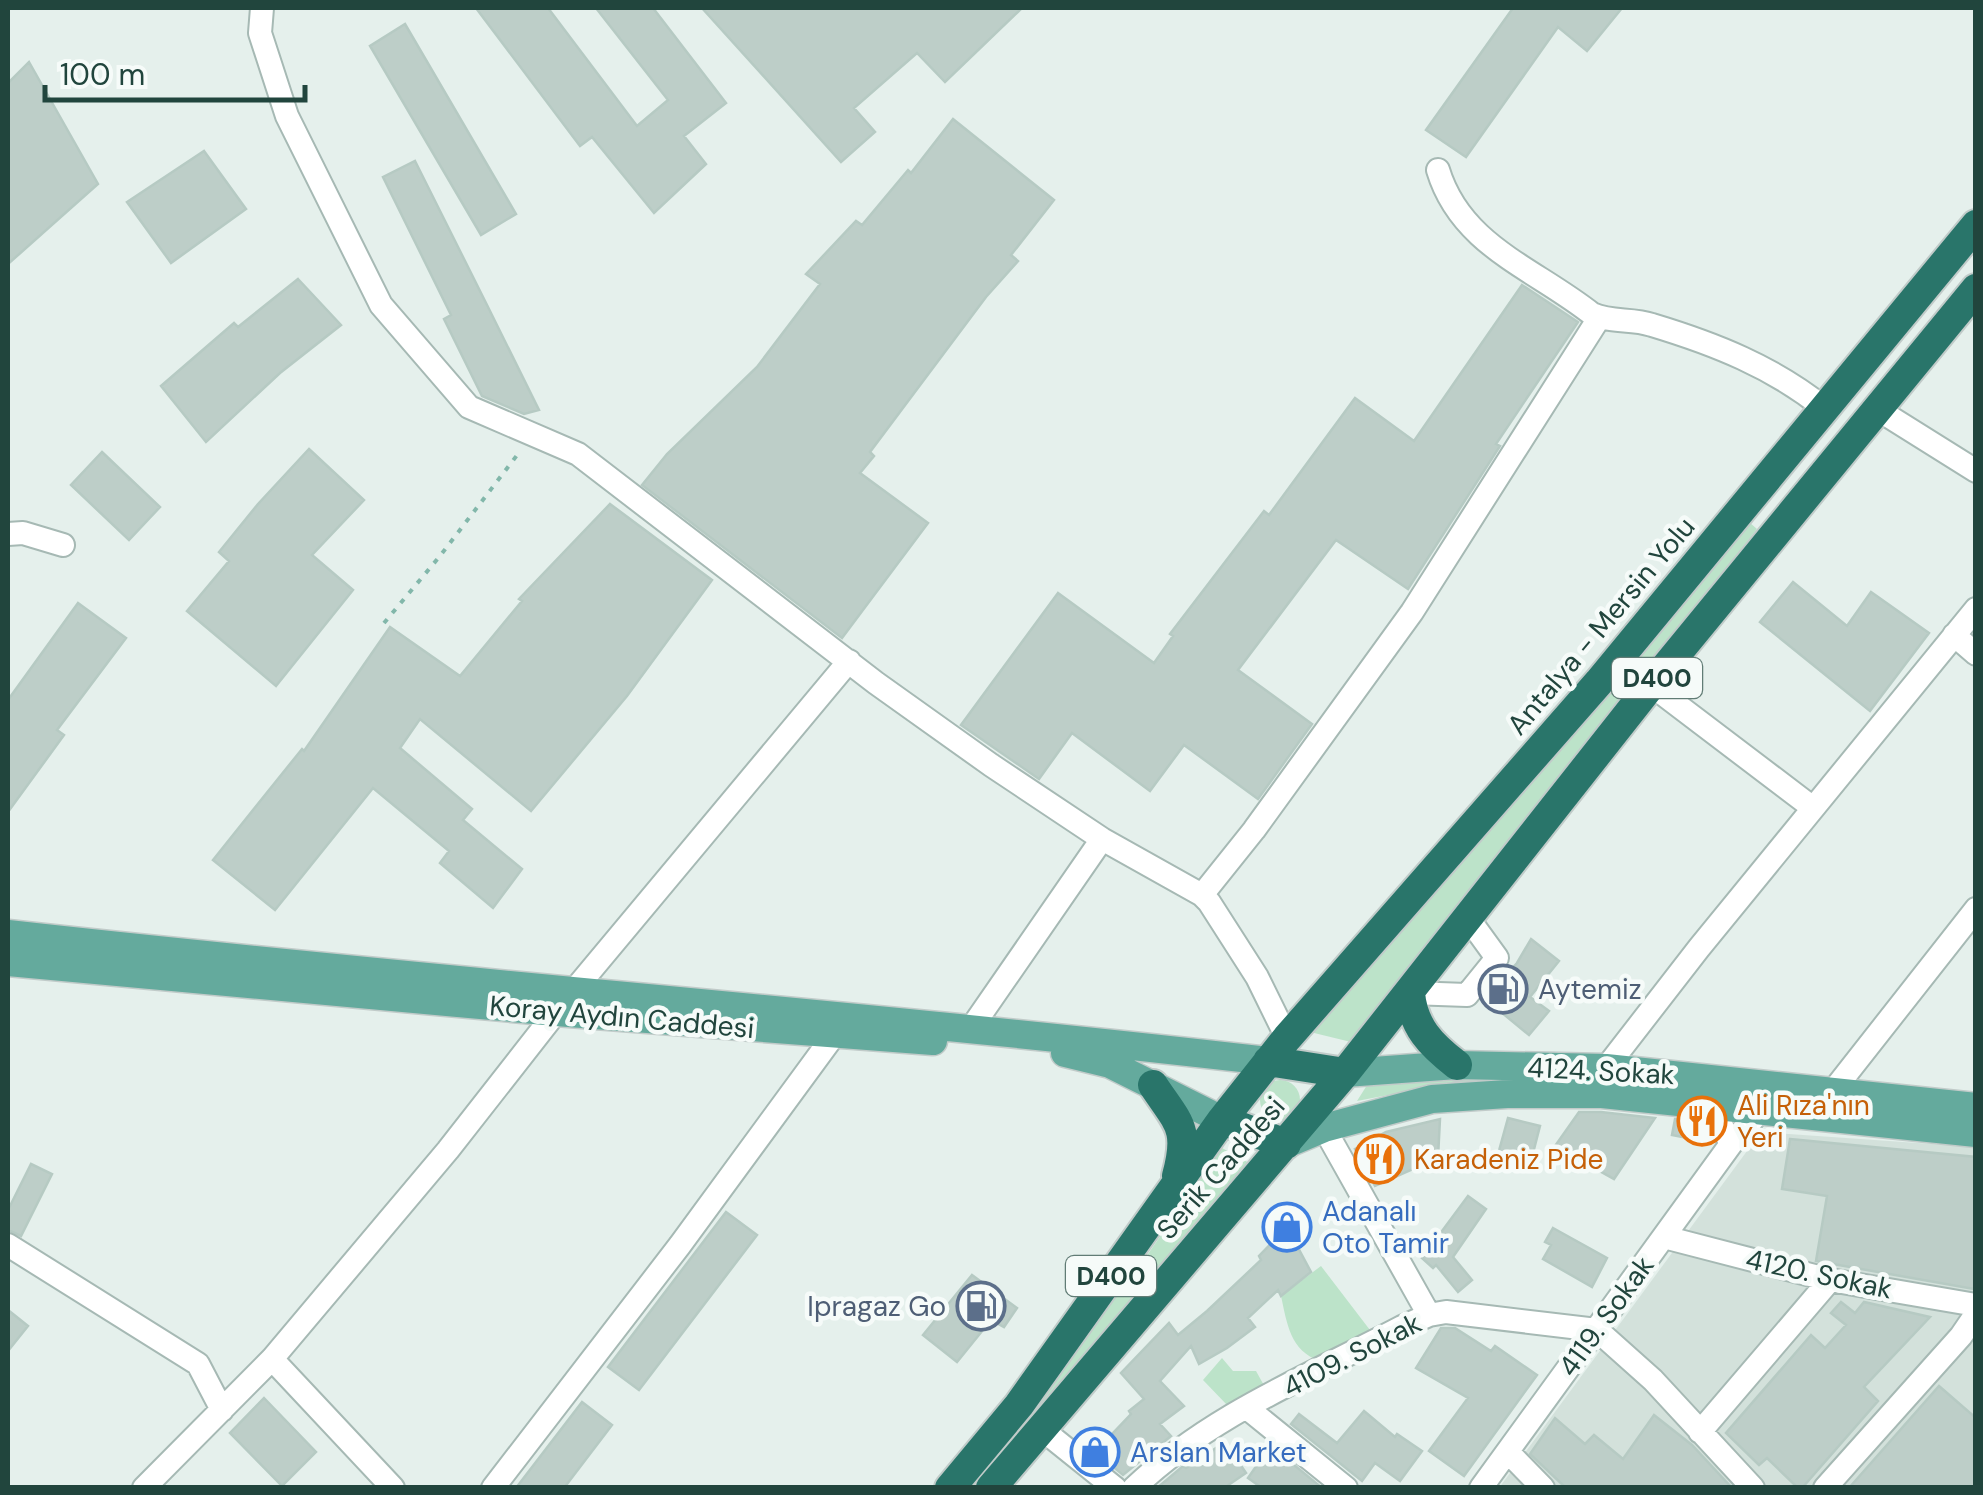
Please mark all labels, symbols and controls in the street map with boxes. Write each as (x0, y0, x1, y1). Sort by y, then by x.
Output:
scale bar (45, 40, 305, 102)
text: 100 m (60, 55, 145, 94)
street label: Antalya - Mersin Yolu (1499, 509, 1703, 743)
road number: D400 (1612, 658, 1702, 698)
fuel station icon: Aytemiz (1477, 963, 1529, 1015)
place label: Aytemiz (1538, 971, 1641, 1008)
street label: Koray Aydın Caddesi (488, 987, 756, 1047)
street label: 4124. Sokak (1526, 1049, 1676, 1093)
place label: Ali Rıza'nın Yeri (1737, 1087, 1870, 1156)
street label: Serik Caddesi (1149, 1089, 1293, 1247)
restaurant icon: Ali Rıza'nın Yeri (1676, 1095, 1728, 1147)
restaurant icon: Karadeniz Pide (1353, 1133, 1405, 1185)
place label: Karadeniz Pide (1414, 1141, 1604, 1178)
place label: Adanalı Oto Tamir (1322, 1193, 1449, 1262)
shop icon: Adanalı Oto Tamir (1261, 1201, 1313, 1253)
street label: 4120. Sokak (1742, 1240, 1896, 1308)
street label: 4119. Sokak (1550, 1248, 1662, 1384)
road number: D400 (1066, 1256, 1156, 1296)
fuel station icon: Ipragaz Go (955, 1280, 1007, 1332)
place label: Ipragaz Go (807, 1288, 946, 1325)
street label: 4109. Sokak (1276, 1304, 1428, 1406)
shop icon: Arslan Market (1069, 1426, 1121, 1478)
place label: Arslan Market (1130, 1434, 1307, 1471)

